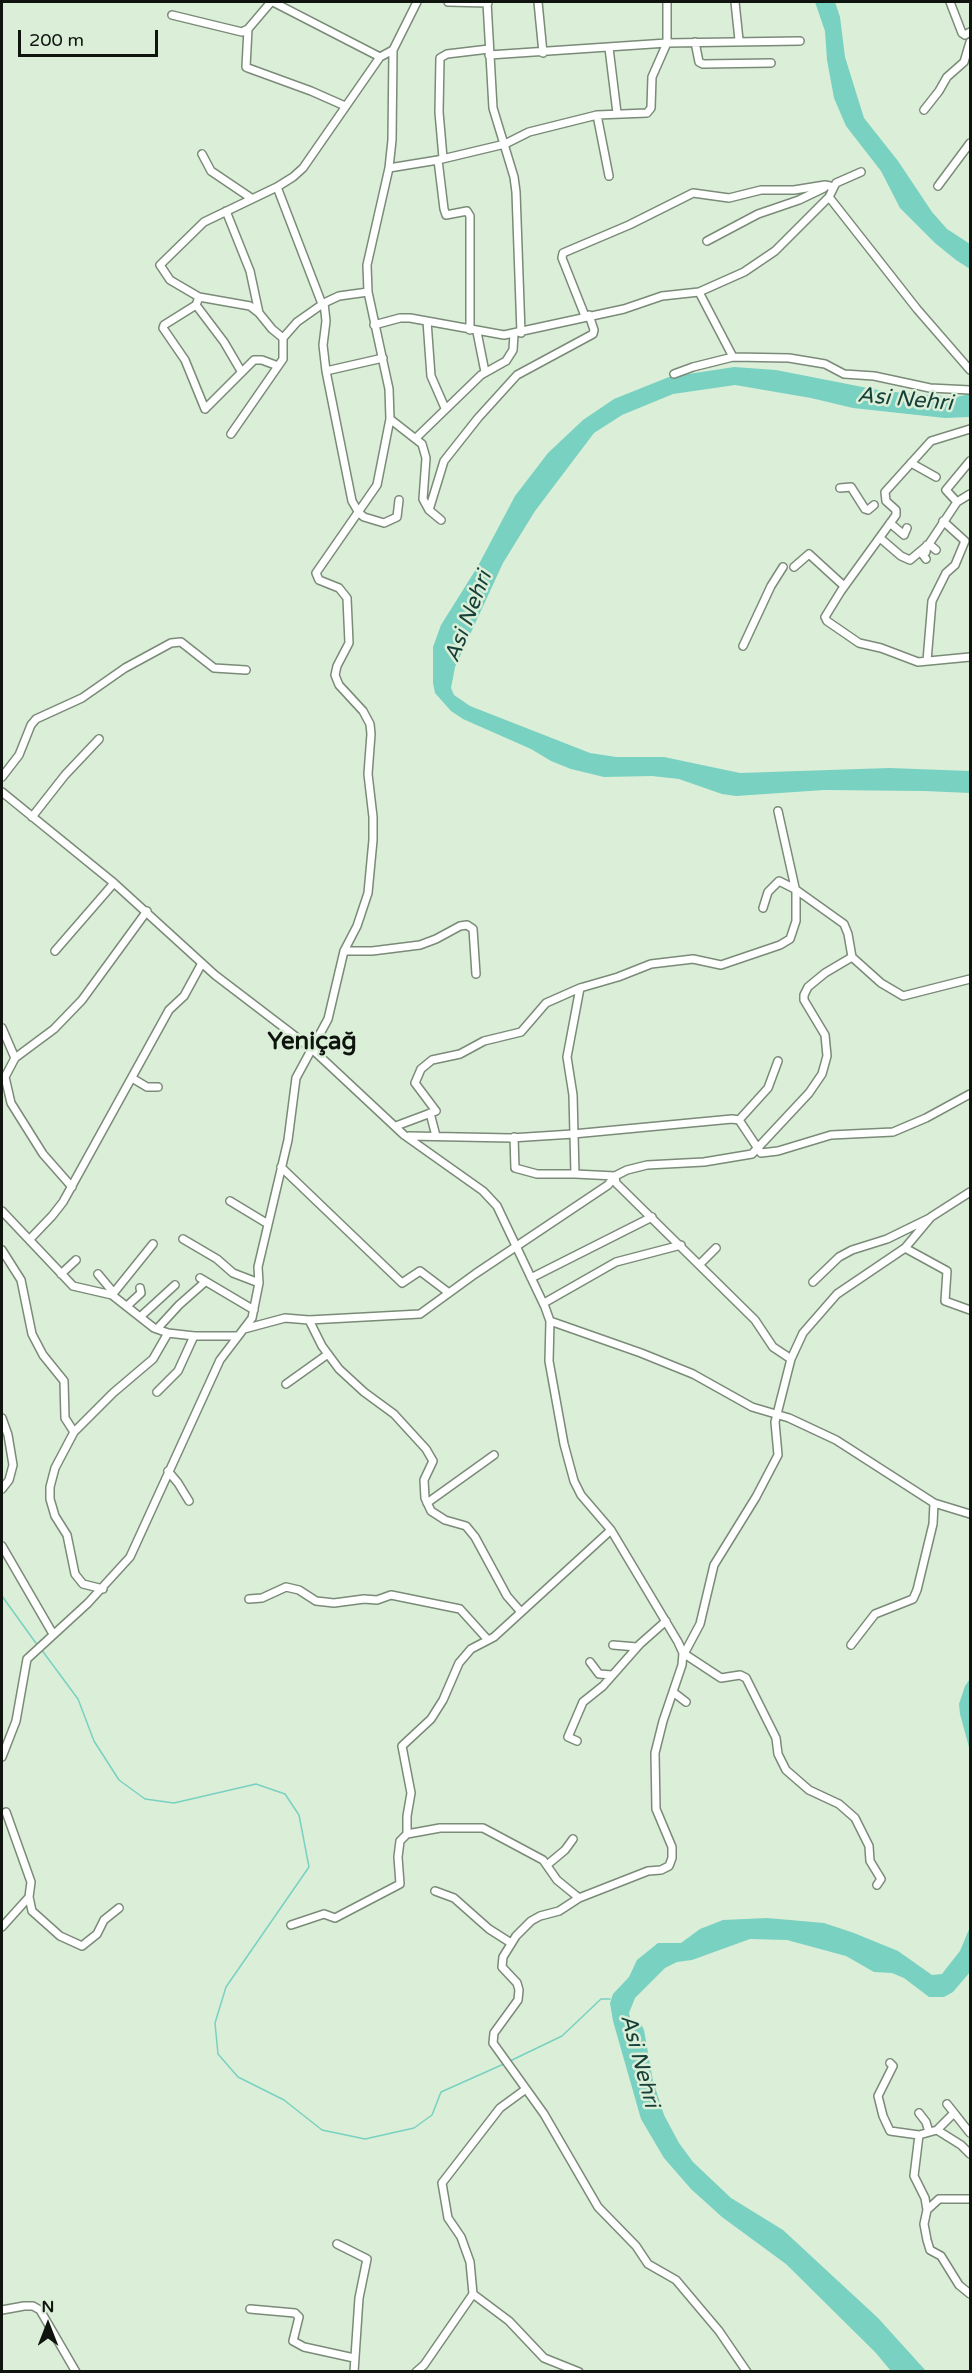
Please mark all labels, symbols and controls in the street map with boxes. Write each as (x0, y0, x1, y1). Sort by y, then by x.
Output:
scale bar (21, 18, 160, 56)
text: 200 m (29, 29, 84, 51)
water label: Asi Nehri (856, 383, 954, 417)
water label: Asi Nehri (440, 568, 498, 666)
district label: Yeniçağ (267, 1029, 357, 1057)
water label: Asi Nehri (614, 2012, 664, 2110)
north arrow (18, 2295, 78, 2355)
text: N (42, 2297, 54, 2317)

